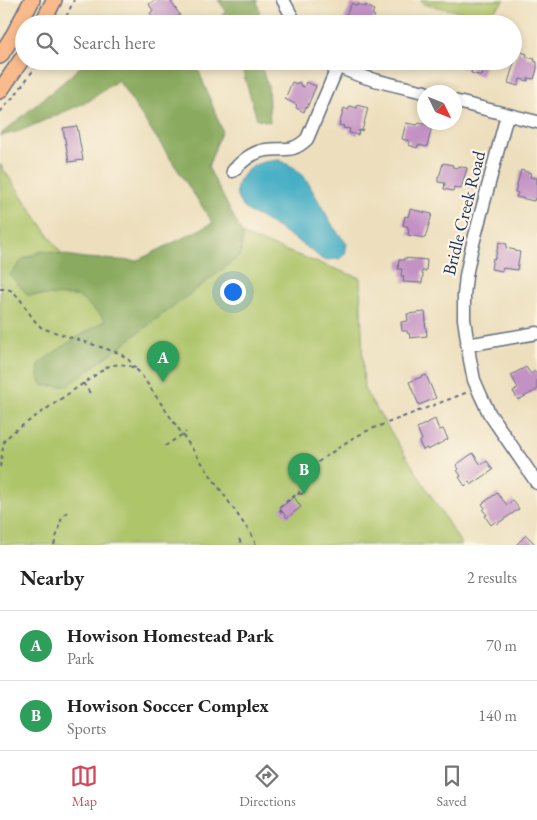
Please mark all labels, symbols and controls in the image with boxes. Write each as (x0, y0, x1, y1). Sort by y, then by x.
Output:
search box (15, 15, 522, 70)
icon: search (33, 29, 61, 57)
text: Search here (73, 30, 155, 55)
north arrow (417, 85, 462, 130)
street label: Bridle Creek Road (437, 147, 490, 277)
your location (220, 279, 246, 305)
pin: A (147, 341, 179, 382)
pin: B (288, 453, 320, 494)
text: Nearby (20, 564, 84, 591)
text: 2 results (467, 567, 517, 588)
text: Howison Homestead Park (67, 623, 274, 648)
text: A (30, 635, 42, 656)
text: 70 m (486, 635, 517, 656)
text: Park (67, 648, 94, 669)
text: Howison Soccer Complex (67, 693, 269, 718)
text: B (31, 705, 41, 726)
text: 140 m (478, 705, 517, 726)
text: Sports (67, 718, 106, 739)
tab: Map (70, 762, 98, 810)
tab: Directions (239, 762, 296, 810)
tab: Saved (437, 762, 467, 810)

